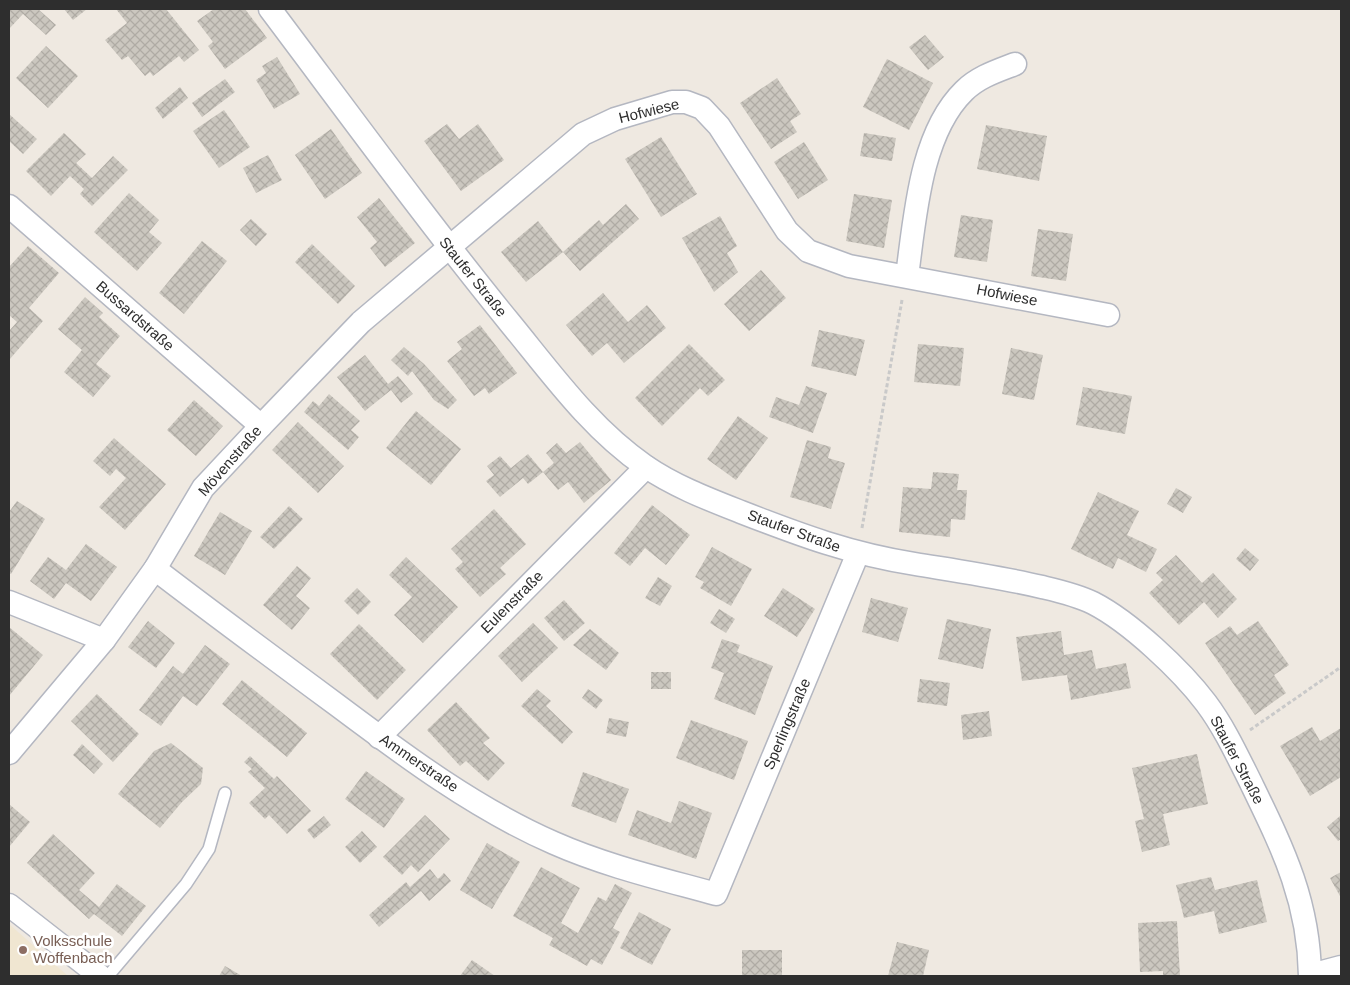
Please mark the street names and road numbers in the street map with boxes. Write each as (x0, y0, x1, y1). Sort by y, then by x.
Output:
street label: Hofwiese (617, 95, 681, 126)
street label: Staufer Straße (436, 233, 511, 320)
street label: Bussardstraße (93, 277, 178, 354)
street label: Hofwiese (975, 280, 1039, 309)
street label: Mövenstraße (194, 422, 265, 499)
street label: Staufer Straße (745, 506, 843, 555)
street label: Eulenstraße (477, 567, 546, 636)
street label: Sperlingstraße (760, 676, 813, 772)
street label: Staufer Straße (1207, 713, 1268, 807)
street label: Ammerstraße (377, 730, 462, 795)

